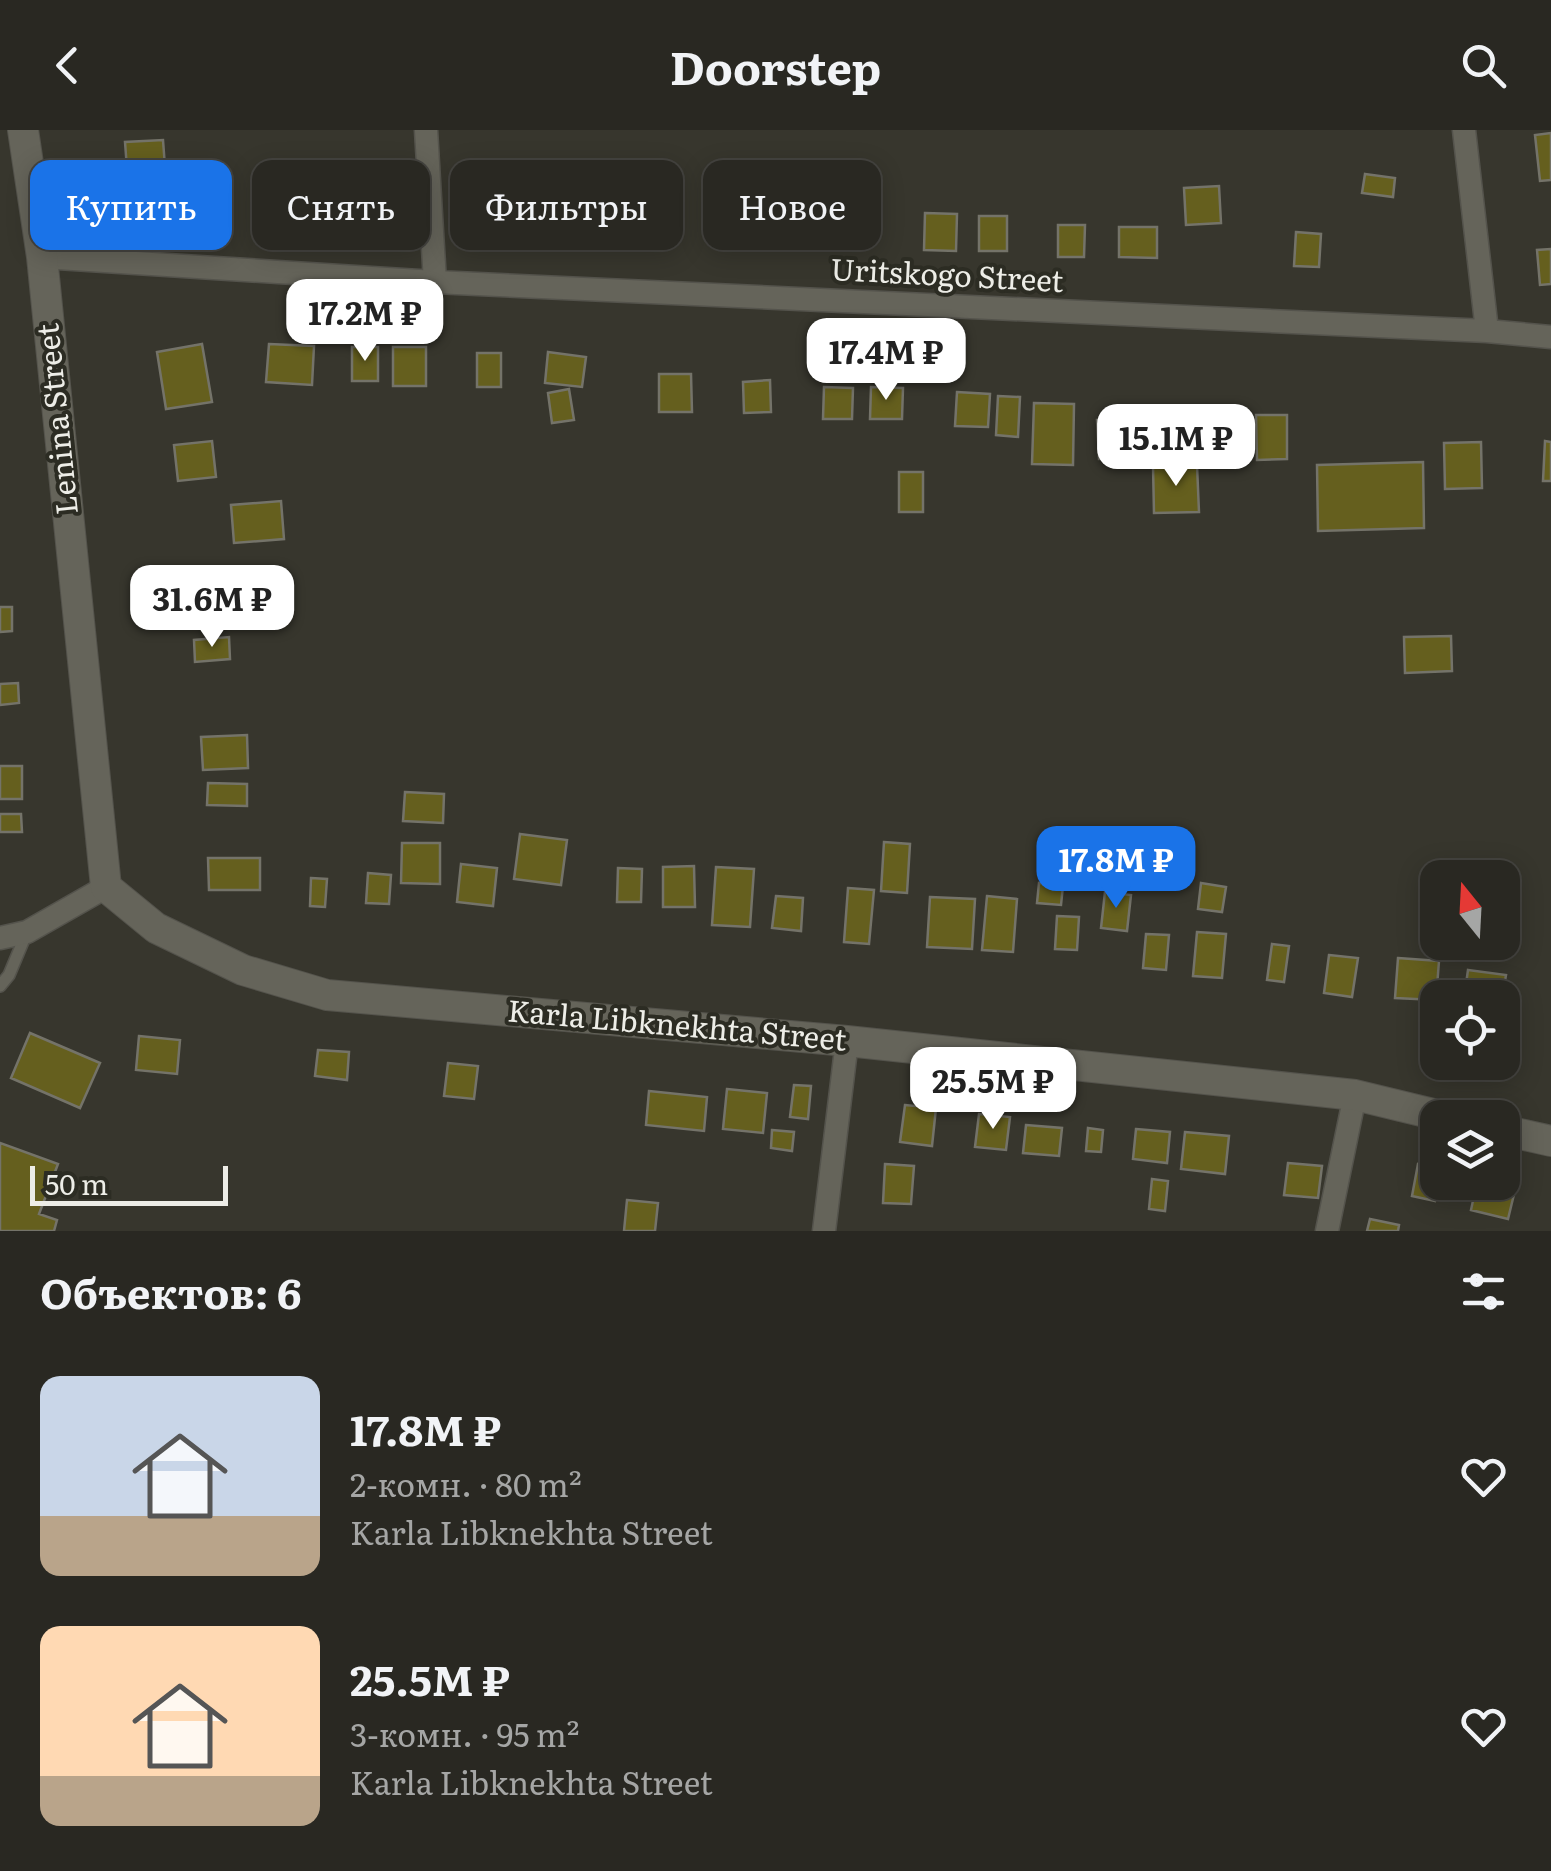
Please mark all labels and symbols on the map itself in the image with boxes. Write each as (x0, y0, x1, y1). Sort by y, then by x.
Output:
street label: Uritskogo Street (830, 245, 1065, 301)
pin: 17.2M ₽ (273, 279, 457, 364)
pin: 17.4M ₽ (794, 318, 978, 403)
street label: Lenina Street (23, 321, 87, 517)
pin: 15.1M ₽ (1084, 404, 1268, 489)
pin: 31.6M ₽ (120, 565, 304, 650)
pin: 17.8M ₽ (1024, 826, 1208, 911)
north arrow (1420, 860, 1520, 960)
street label: Karla Libknekhta Street (506, 986, 849, 1060)
pin: 25.5M ₽ (901, 1047, 1085, 1132)
scale bar (30, 1161, 228, 1206)

